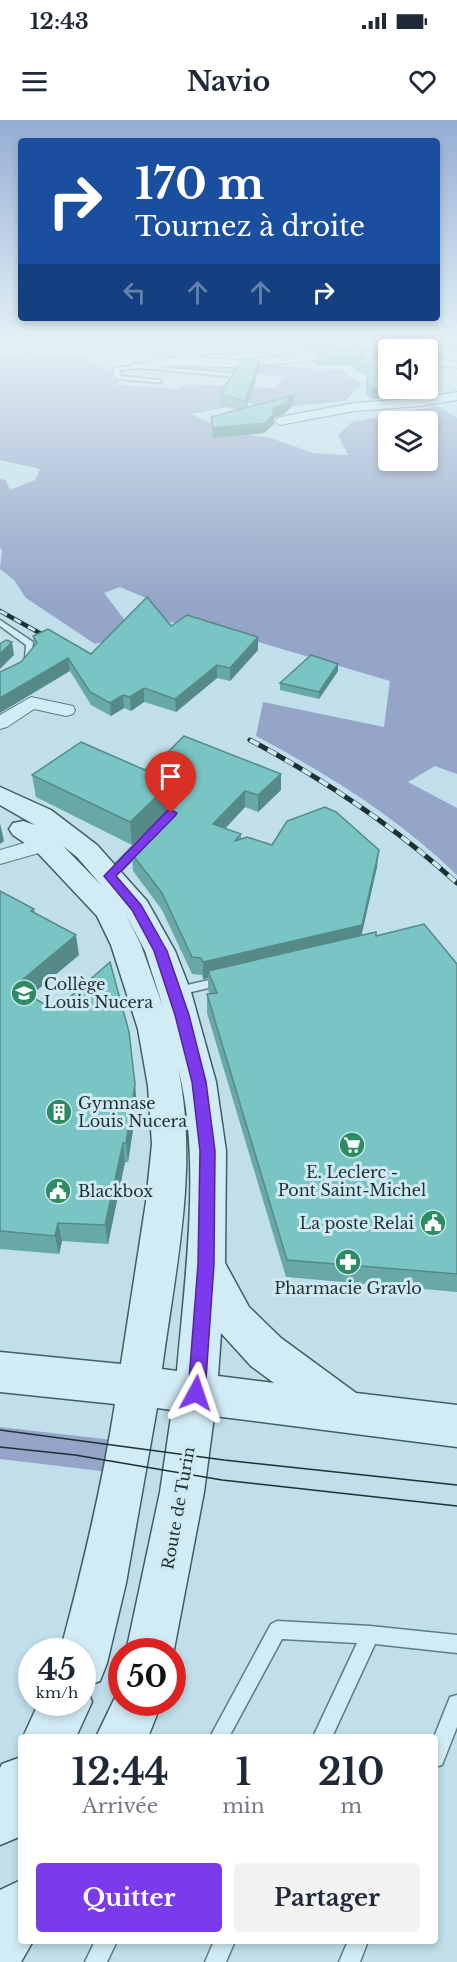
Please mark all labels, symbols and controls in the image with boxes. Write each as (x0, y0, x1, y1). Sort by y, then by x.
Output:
text: 12:43 (30, 8, 89, 35)
icon: menu (18, 65, 51, 98)
text: Navio (187, 65, 270, 98)
icon: heart (406, 65, 439, 98)
text: 170 m (135, 158, 264, 210)
icon: right (36, 162, 114, 240)
text: Tournez à droite (135, 210, 365, 243)
icon: left (118, 276, 151, 309)
icon: ahead (181, 276, 214, 309)
icon: ahead (244, 276, 277, 309)
icon: right (307, 276, 340, 309)
map controls (378, 339, 438, 471)
button: sound (378, 339, 438, 399)
button: layers (378, 411, 438, 471)
pin (145, 751, 196, 813)
icon: arrive (154, 760, 187, 793)
place label: Collège Louis Nucera (44, 974, 153, 1012)
school or university icon: Collège Louis Nucera (9, 978, 39, 1008)
place label: Gymnase Louis Nucera (78, 1093, 187, 1131)
building icon: Gymnase Louis Nucera (44, 1097, 74, 1127)
supermarket icon: E. Leclerc - Pont Saint-Michel (337, 1130, 367, 1160)
place label: E. Leclerc - Pont Saint-Michel (278, 1162, 426, 1200)
public building icon: Blackbox (43, 1176, 73, 1206)
place label: Blackbox (78, 1181, 153, 1201)
public building icon: La poste Relai (418, 1208, 448, 1238)
place label: La poste Relai (300, 1213, 415, 1233)
pharmacy icon: Pharmacie Gravlo (333, 1247, 363, 1277)
place label: Pharmacie Gravlo (274, 1278, 422, 1298)
position arrow (164, 1361, 228, 1425)
street label: Route de Turin (157, 1445, 199, 1571)
speed limit sign: 50 (108, 1638, 186, 1716)
text: 45 (38, 1651, 76, 1688)
text: km/h (36, 1683, 78, 1702)
text: 12:44 (72, 1750, 169, 1795)
text: 1 (236, 1750, 251, 1795)
text: 210 (318, 1750, 384, 1795)
text: Arrivée (82, 1794, 158, 1818)
text: min (222, 1794, 264, 1818)
text: m (340, 1794, 362, 1818)
button: Quitter (36, 1863, 222, 1932)
button: Partager (234, 1863, 420, 1932)

